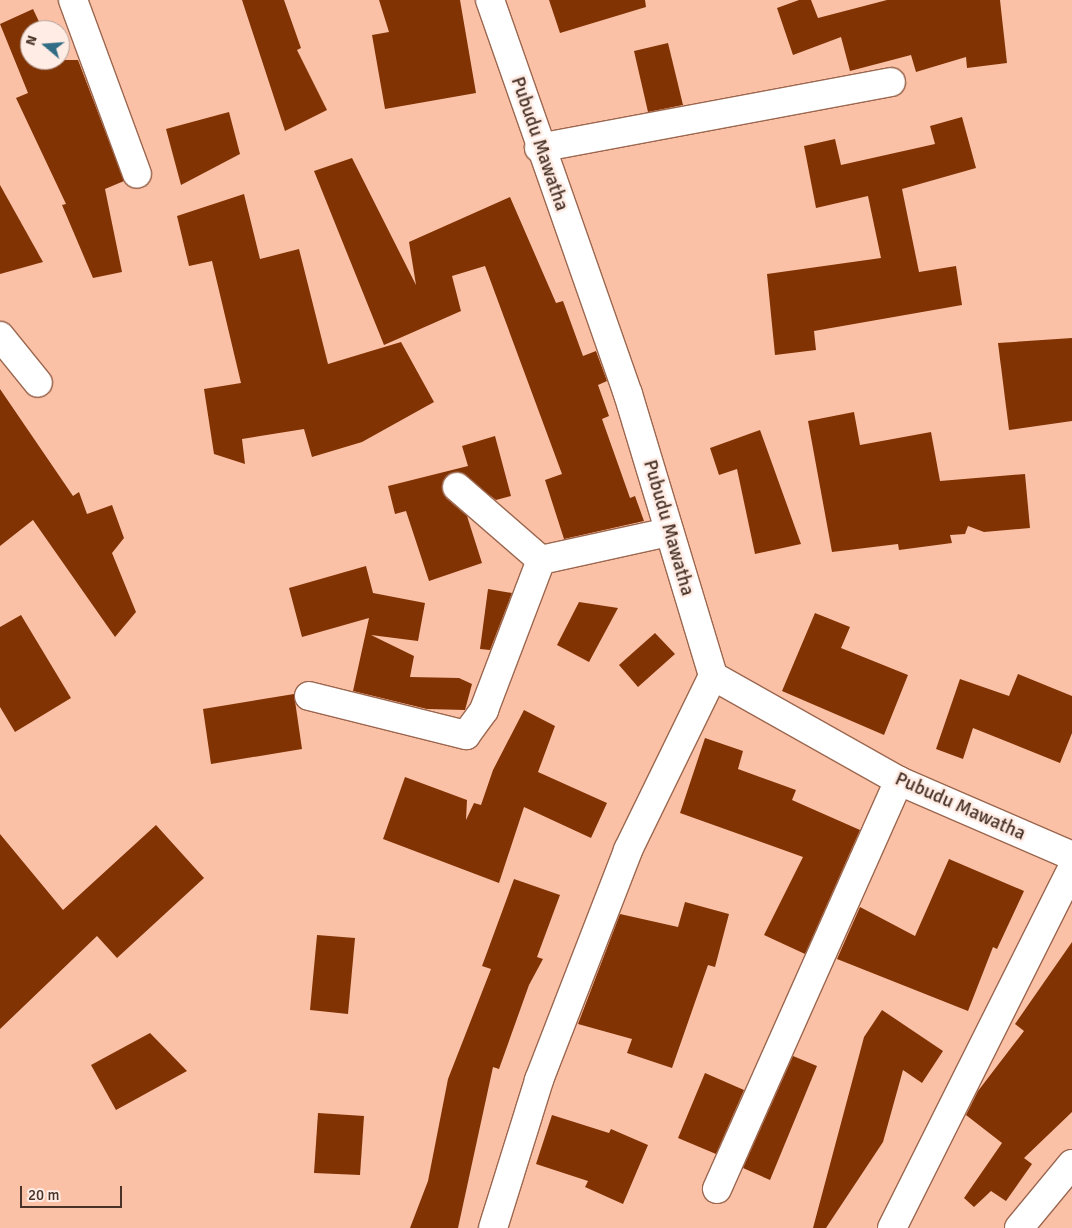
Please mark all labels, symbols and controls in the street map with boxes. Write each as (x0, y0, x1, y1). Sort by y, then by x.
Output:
north arrow (20, 20, 70, 70)
text: N (22, 33, 41, 48)
street label: Pubudu Mawatha (505, 74, 573, 214)
street label: Pubudu Mawatha (638, 457, 698, 599)
street label: Pubudu Mawatha (891, 768, 1029, 846)
scale bar (22, 1176, 125, 1208)
text: 20 m (28, 1186, 59, 1204)

